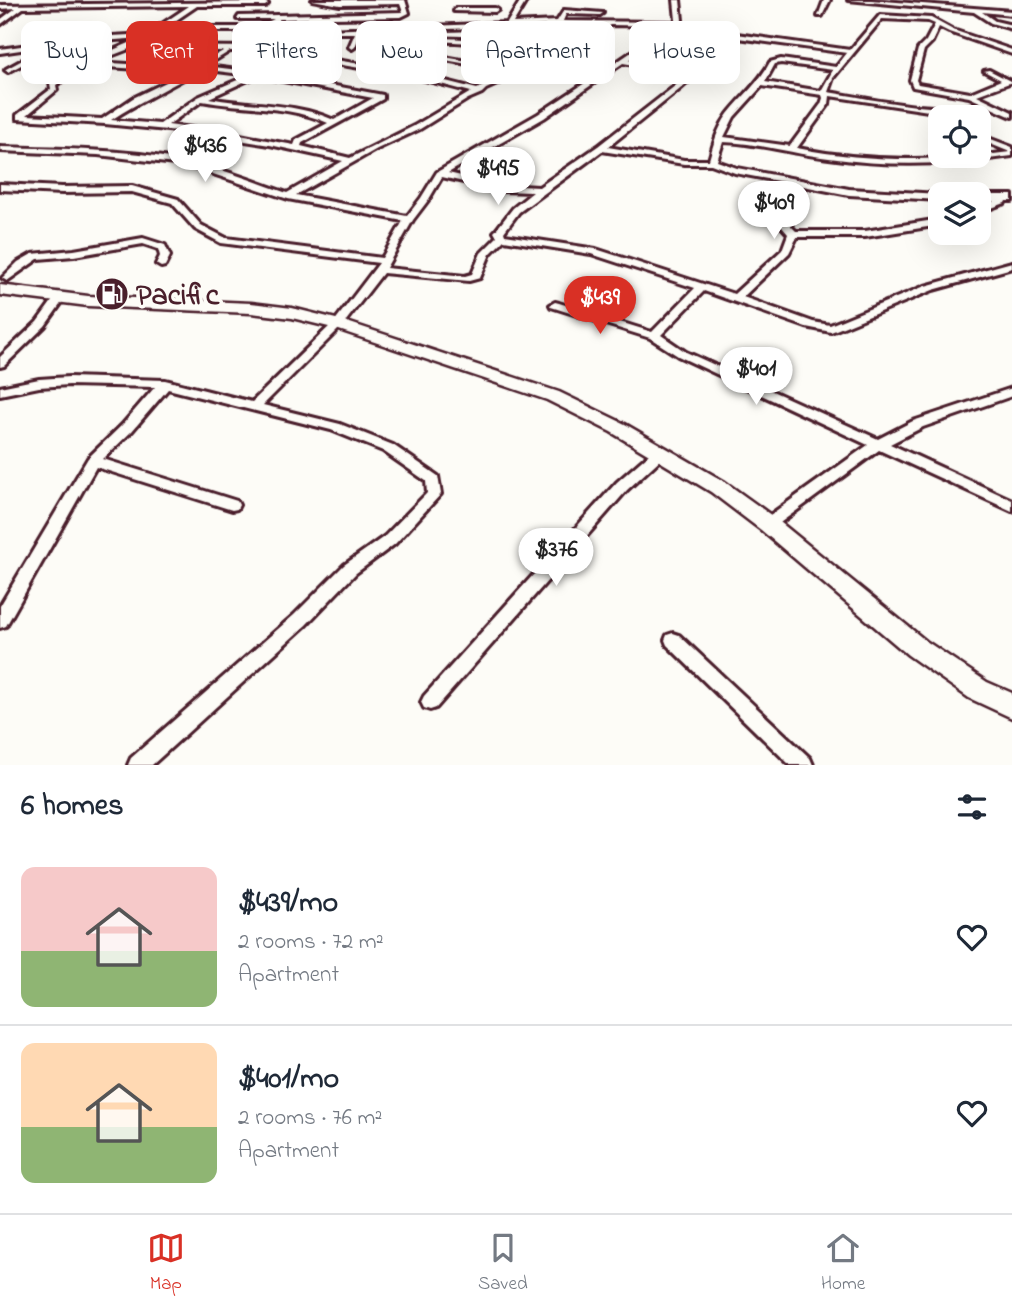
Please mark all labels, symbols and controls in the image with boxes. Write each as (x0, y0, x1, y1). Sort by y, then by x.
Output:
chip: Buy (21, 21, 112, 84)
chip: Rent (126, 21, 218, 84)
chip: Filters (232, 21, 342, 84)
chip: New (356, 21, 447, 84)
chip: Apartment (461, 21, 615, 84)
chip: House (629, 21, 740, 84)
map controls (928, 105, 991, 245)
button: locate (928, 105, 991, 168)
pin: $436 (164, 124, 246, 184)
text: $436 (183, 130, 227, 163)
pin: $495 (457, 148, 539, 207)
text: $495 (476, 153, 520, 186)
pin: $409 (733, 182, 815, 241)
button: layers (928, 182, 991, 245)
text: $409 (754, 187, 794, 220)
fuel station icon: Pacific (93, 275, 131, 313)
place label: Pacific (136, 275, 220, 319)
pin: $439 (559, 276, 641, 336)
text: $439 (580, 282, 620, 315)
pin: $401 (715, 348, 797, 407)
text: $401 (736, 353, 776, 386)
pin: $376 (515, 528, 597, 588)
text: $376 (534, 534, 578, 567)
text: 6 homes (21, 785, 124, 829)
icon: filters (953, 788, 991, 826)
text: $439/mo (238, 882, 338, 926)
icon: home (77, 895, 161, 979)
icon: heart (953, 918, 991, 956)
text: 2 rooms · 72 m² (238, 926, 384, 959)
text: Apartment (238, 959, 339, 992)
text: $401/mo (238, 1058, 339, 1102)
icon: home (77, 1071, 161, 1155)
icon: heart (953, 1094, 991, 1132)
text: 2 rooms · 76 m² (238, 1102, 382, 1135)
text: Apartment (238, 1135, 339, 1168)
tab: Map (147, 1229, 185, 1298)
tab: Saved (478, 1229, 528, 1298)
tab: Home (821, 1229, 865, 1298)

